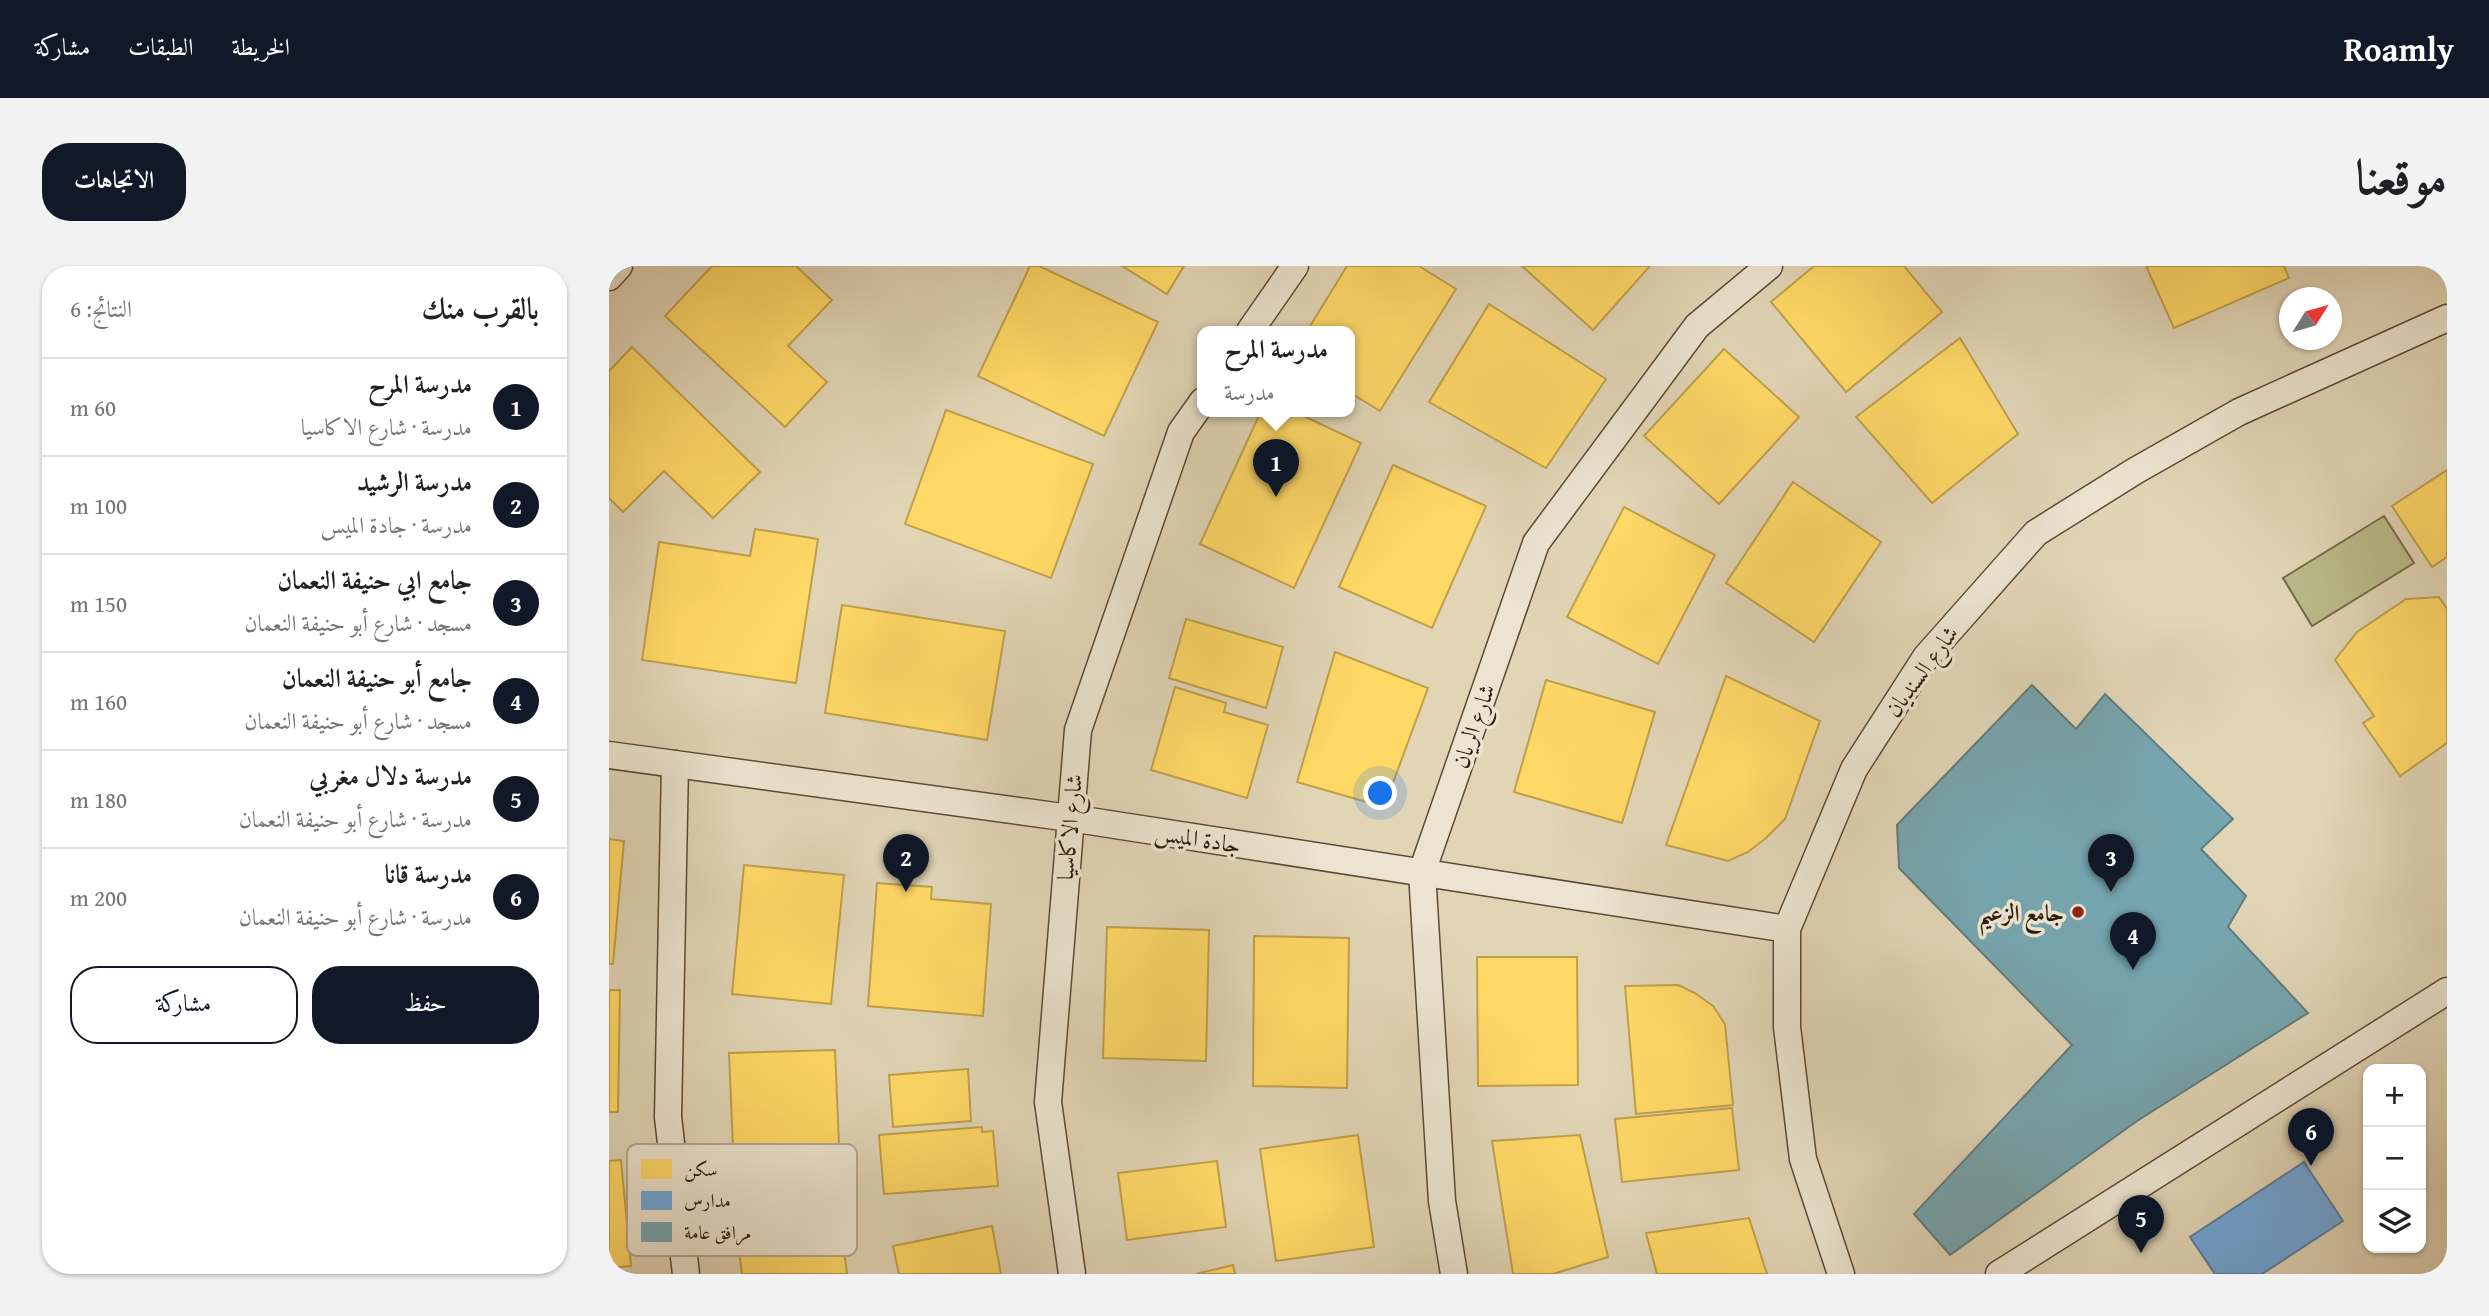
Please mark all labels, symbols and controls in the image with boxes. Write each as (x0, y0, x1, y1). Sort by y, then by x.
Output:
text: Roamly (2344, 25, 2454, 73)
text: مشاركة (35, 29, 90, 64)
text: الطبقات (128, 29, 194, 64)
text: الخريطة (232, 29, 290, 64)
text: موقعنا (2355, 140, 2447, 212)
button: الاتجاهات (42, 143, 186, 221)
text: بالقرب منك (422, 286, 539, 330)
north arrow (2279, 287, 2342, 350)
text: النتائج: 6 (70, 292, 132, 325)
popup (1197, 326, 1355, 417)
text: مدرسة المرح (1224, 329, 1328, 368)
text: مدرسة المرح (368, 364, 472, 403)
text: مدرسة (1224, 375, 1275, 408)
text: 60 m (70, 391, 116, 424)
text: 1 (510, 391, 522, 424)
text: مدرسة · شارع الاكاسيا (301, 410, 472, 443)
pin: 1 (1253, 439, 1299, 497)
text: مدرسة الرشيد (357, 462, 472, 501)
text: 100 m (70, 489, 127, 522)
text: 2 (510, 489, 522, 522)
text: مدرسة · جادة الميس (321, 508, 472, 541)
text: جامع ابي حنيفة النعمان (277, 560, 472, 599)
text: 150 m (70, 587, 127, 620)
text: 3 (510, 587, 522, 620)
text: مسجد · شارع أبو حنيفة النعمان (244, 606, 472, 639)
street label: شارع السنديان (1876, 618, 1969, 726)
text: جامع أبو حنيفة النعمان (282, 658, 472, 697)
street label: شارع الريان (1443, 679, 1507, 774)
text: 160 m (70, 685, 127, 718)
text: 4 (510, 685, 522, 718)
text: مسجد · شارع أبو حنيفة النعمان (244, 704, 472, 737)
text: مدرسة دلال مغربي (309, 756, 472, 795)
street label: شارع الاكاسيا (1048, 773, 1094, 882)
your location (1363, 776, 1397, 810)
text: 180 m (70, 783, 127, 816)
text: 5 (510, 783, 522, 816)
text: مدرسة · شارع أبو حنيفة النعمان (239, 802, 472, 835)
street label: جادة الميس (1153, 815, 1243, 861)
pin: 2 (883, 834, 929, 892)
pin: 3 (2088, 834, 2134, 892)
text: مدرسة قانا (384, 854, 472, 893)
text: 200 m (70, 881, 127, 914)
text: 6 (510, 881, 522, 914)
place label: جامع الزعيم (1979, 896, 2064, 936)
text: مدرسة · شارع أبو حنيفة النعمان (239, 900, 472, 933)
marker: جامع الزعيم (2070, 904, 2086, 920)
pin: 4 (2110, 912, 2156, 970)
button: مشاركة (70, 966, 298, 1044)
button: حفظ (312, 966, 539, 1044)
map controls (2363, 1064, 2426, 1253)
button: + (2363, 1064, 2426, 1127)
pin: 6 (2288, 1108, 2334, 1166)
button: − (2363, 1127, 2426, 1190)
legend (627, 1144, 857, 1256)
text: سكن (684, 1155, 718, 1183)
text: مدارس (684, 1186, 731, 1214)
button: layers (2363, 1190, 2426, 1253)
pin: 5 (2118, 1195, 2164, 1253)
text: مرافق عامة (684, 1218, 751, 1246)

